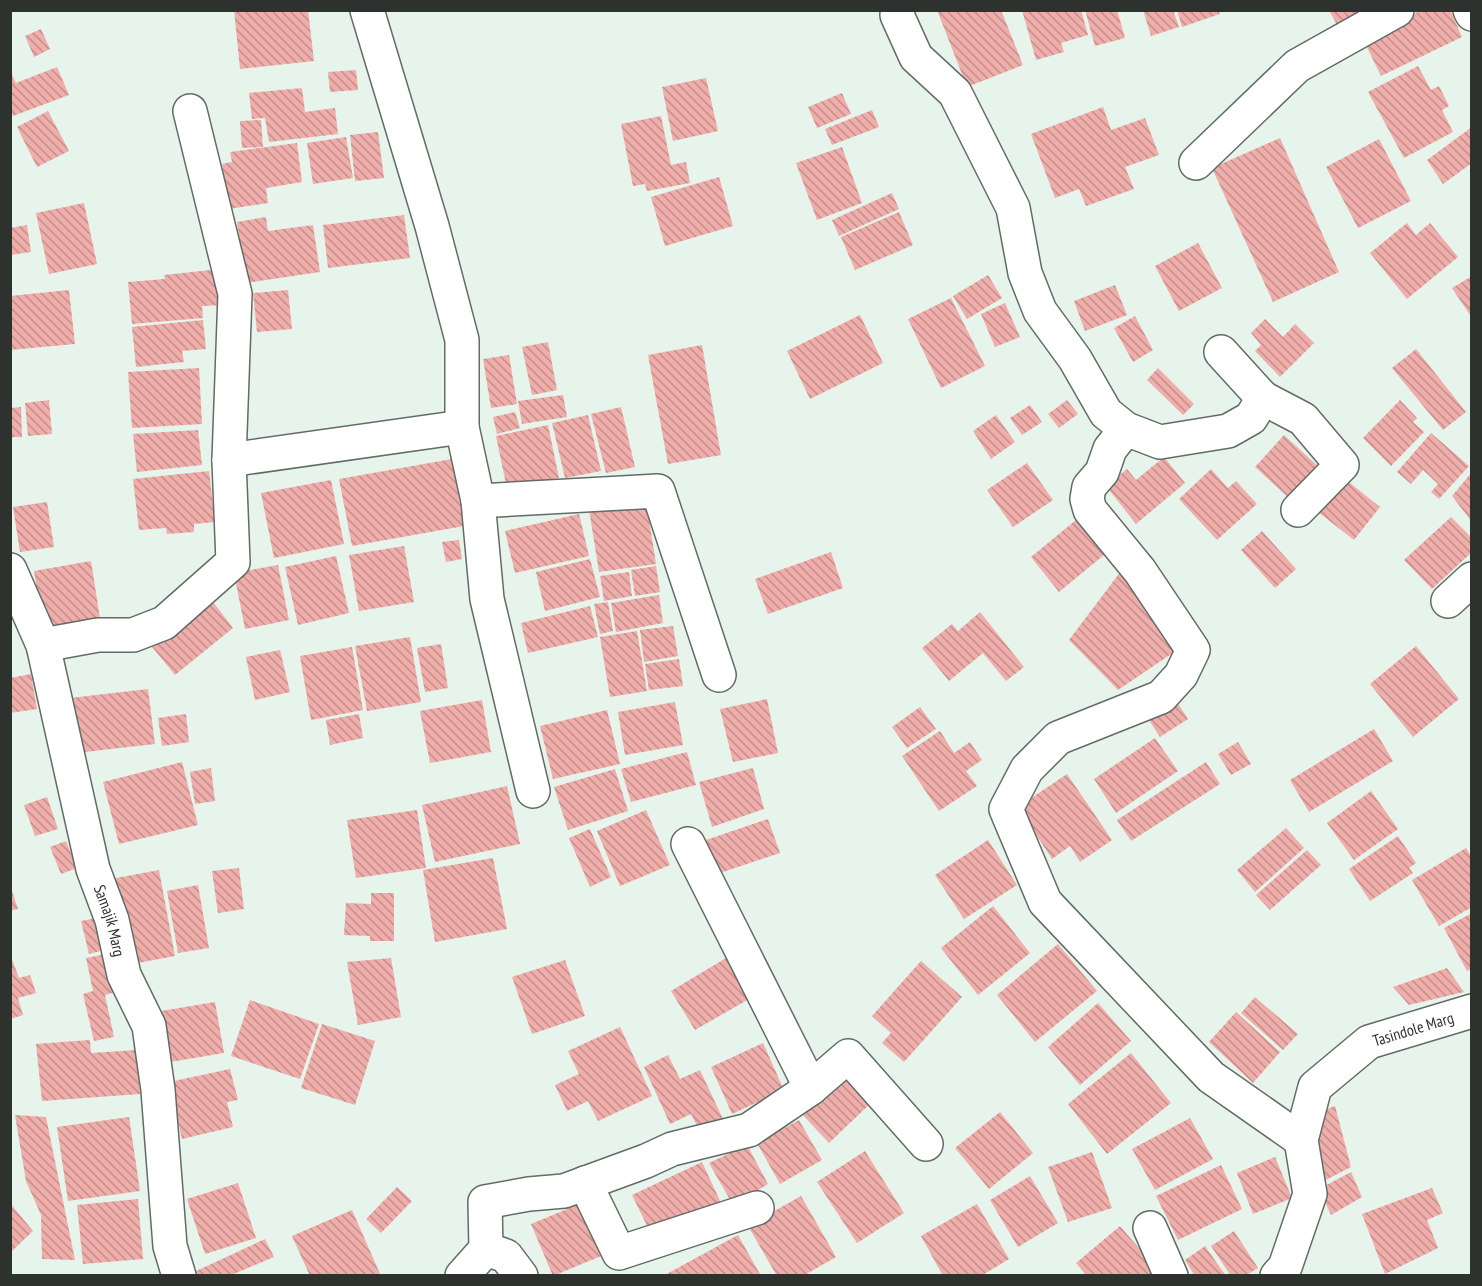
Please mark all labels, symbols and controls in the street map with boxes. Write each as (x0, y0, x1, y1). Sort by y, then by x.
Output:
street label: Samajik Marg (90, 882, 130, 958)
street label: Tasindole Marg (1370, 1007, 1456, 1050)

